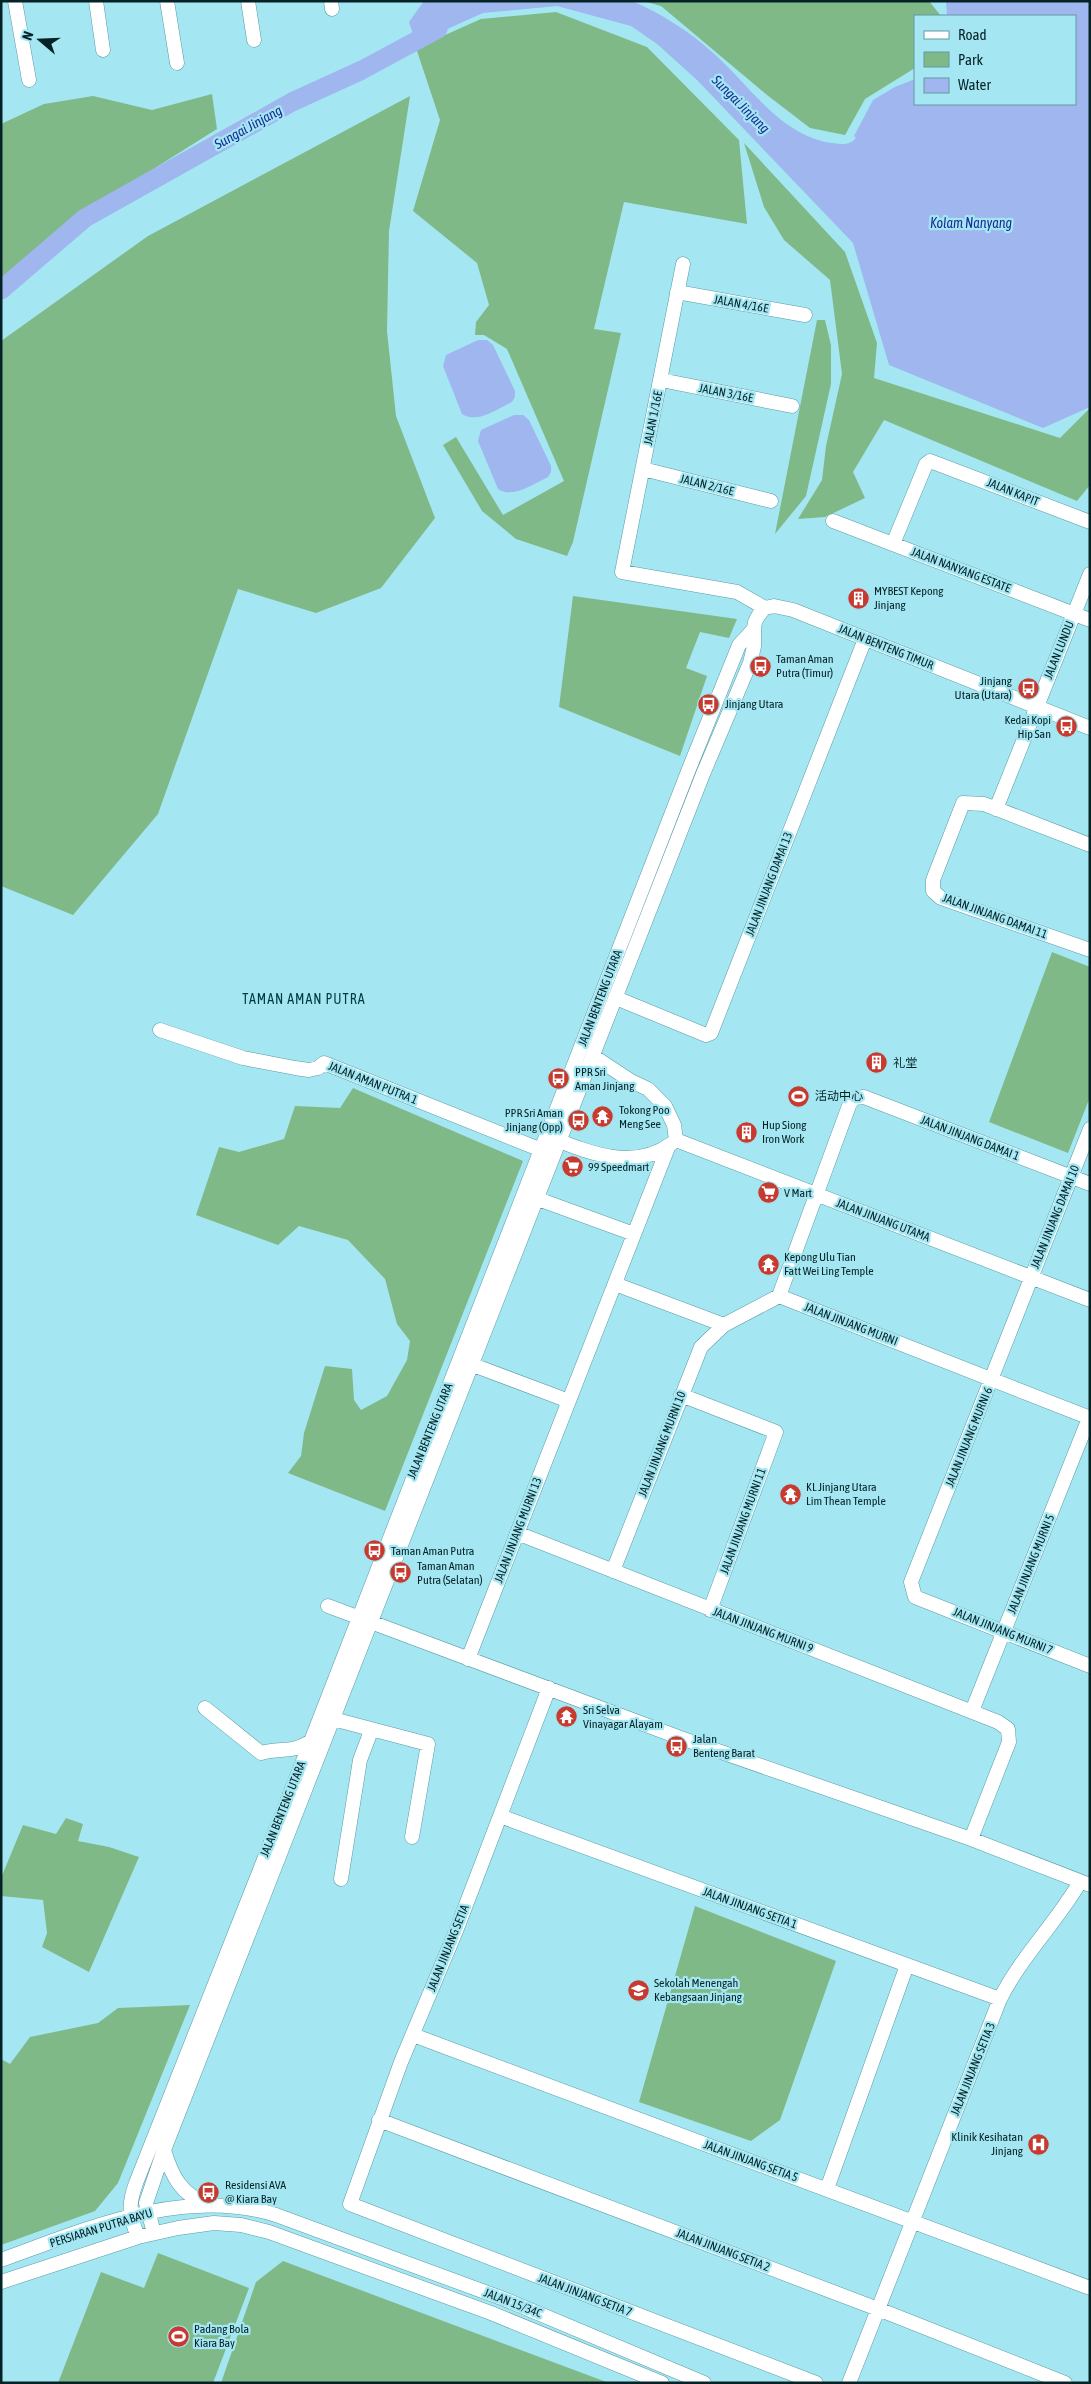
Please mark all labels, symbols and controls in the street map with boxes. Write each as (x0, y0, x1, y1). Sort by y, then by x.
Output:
north arrow (15, 15, 65, 65)
legend (914, 15, 1076, 105)
text: Road (958, 26, 987, 43)
text: N (19, 29, 37, 42)
text: Park (958, 51, 983, 68)
water label: Sungai Jinjang (708, 71, 773, 136)
text: Water (958, 76, 991, 93)
water label: Sungai Jinjang (210, 102, 285, 153)
water label: Kolam Nanyang (930, 215, 1012, 231)
street label: JALAN 4/16E (713, 292, 769, 316)
street label: JALAN 3/16E (698, 381, 754, 405)
street label: JALAN 1/16E (641, 390, 665, 446)
street label: JALAN 2/16E (679, 472, 735, 498)
street label: JALAN KAPIT (985, 475, 1042, 509)
street label: JALAN NANYANG ESTATE (909, 545, 1013, 595)
place label: MYBEST Kepong Jinjang (874, 584, 944, 612)
building icon: MYBEST Kepong Jinjang (846, 586, 870, 610)
street label: JALAN LUNDU (1041, 619, 1077, 681)
street label: JALAN BENTENG TIMUR (836, 621, 936, 673)
place label: Taman Aman Putra (Timur) (776, 652, 834, 680)
bus stop icon: Taman Aman Putra (Timur) (748, 654, 772, 678)
place label: Jinjang Utara (Utara) (955, 674, 1013, 702)
bus stop icon: Jinjang Utara (Utara) (1016, 676, 1040, 700)
bus stop icon: Jinjang Utara (697, 692, 721, 716)
place label: Jinjang Utara (725, 697, 783, 711)
place label: Kedai Kopi Hip San (1005, 713, 1051, 741)
bus stop icon: Kedai Kopi Hip San (1055, 715, 1079, 739)
street label: JALAN JINJANG DAMAI 13 (743, 830, 795, 938)
street label: JALAN JINJANG DAMAI 11 (941, 891, 1050, 942)
street label: JALAN BENTENG UTARA (575, 948, 625, 1048)
district label: TAMAN AMAN PUTRA (242, 991, 366, 1007)
building icon: 礼堂 (865, 1051, 889, 1075)
place label: 礼堂 (893, 1056, 917, 1070)
street label: JALAN AMAN PUTRA 1 (326, 1059, 420, 1107)
place label: PPR Sri Aman Jinjang (575, 1065, 635, 1093)
bus stop icon: PPR Sri Aman Jinjang (547, 1067, 571, 1091)
sports icon: 活动中心 (787, 1084, 811, 1108)
place label: 活动中心 (815, 1089, 863, 1103)
place label: Tokong Poo Meng See (619, 1103, 670, 1131)
temple icon: Tokong Poo Meng See (591, 1105, 615, 1129)
place label: PPR Sri Aman Jinjang (Opp) (505, 1106, 563, 1134)
bus stop icon: PPR Sri Aman Jinjang (Opp) (567, 1108, 591, 1132)
street label: JALAN JINJANG DAMAI 1 (919, 1113, 1022, 1163)
place label: Hup Siong Iron Work (762, 1118, 807, 1146)
building icon: Hup Siong Iron Work (734, 1120, 758, 1144)
supermarket icon: 99 Speedmart (560, 1155, 584, 1179)
place label: 99 Speedmart (588, 1160, 650, 1174)
street label: JALAN JINJANG DAMAI 10 (1028, 1163, 1082, 1271)
supermarket icon: V Mart (756, 1181, 780, 1205)
place label: V Mart (784, 1186, 813, 1200)
street label: JALAN JINJANG UTAMA (834, 1196, 932, 1244)
place label: Kepong Ulu Tian Fatt Wei Ling Temple (784, 1250, 874, 1278)
temple icon: Kepong Ulu Tian Fatt Wei Ling Temple (756, 1252, 780, 1276)
street label: JALAN JINJANG MURNI (802, 1300, 900, 1348)
street label: JALAN BENTENG UTARA (404, 1381, 456, 1481)
street label: JALAN JINJANG MURNI 6 (943, 1385, 996, 1489)
street label: JALAN JINJANG MURNI 10 (635, 1389, 689, 1499)
street label: JALAN JINJANG MURNI 11 (717, 1466, 769, 1576)
street label: JALAN JINJANG MURNI 13 (491, 1475, 545, 1585)
place label: KL Jinjang Utara Lim Thean Temple (806, 1480, 886, 1508)
temple icon: KL Jinjang Utara Lim Thean Temple (778, 1482, 802, 1506)
street label: JALAN JINJANG MURNI 5 (1005, 1512, 1057, 1616)
bus stop icon: Taman Aman Putra (363, 1539, 387, 1563)
place label: Taman Aman Putra (391, 1544, 474, 1558)
place label: Taman Aman Putra (Selatan) (417, 1559, 483, 1587)
bus stop icon: Taman Aman Putra (Selatan) (389, 1561, 413, 1585)
street label: JALAN JINJANG MURNI 9 (711, 1604, 815, 1656)
street label: JALAN JINJANG MURNI 7 (951, 1605, 1055, 1658)
place label: Sri Selva Vinayagar Alayam (583, 1703, 663, 1731)
temple icon: Sri Selva Vinayagar Alayam (555, 1705, 579, 1729)
place label: Jalan Benteng Barat (693, 1732, 756, 1760)
bus stop icon: Jalan Benteng Barat (665, 1734, 689, 1758)
street label: JALAN BENTENG UTARA (257, 1759, 309, 1859)
street label: JALAN JINJANG SETIA 1 (701, 1884, 799, 1932)
street label: JALAN JINJANG SETIA (424, 1903, 472, 1993)
place label: Sekolah Menengah Kebangsaan Jinjang (654, 1976, 743, 2004)
school or university icon: Sekolah Menengah Kebangsaan Jinjang (626, 1978, 650, 2002)
street label: JALAN JINJANG SETIA 3 (948, 2020, 998, 2118)
place label: Klinik Kesihatan Jinjang (951, 2130, 1024, 2158)
hospital icon: Klinik Kesihatan Jinjang (1027, 2132, 1051, 2156)
street label: JALAN JINJANG SETIA 5 (702, 2137, 800, 2185)
place label: Residensi AVA @ Kiara Bay (225, 2178, 286, 2206)
bus stop icon: Residensi AVA @ Kiara Bay (197, 2180, 221, 2204)
street label: PERSIARAN PUTRA BAYU (48, 2206, 154, 2250)
street label: JALAN JINJANG SETIA 2 (674, 2226, 772, 2274)
street label: JALAN JINJANG SETIA 7 (536, 2271, 634, 2319)
street label: JALAN 15/34C (482, 2286, 545, 2321)
place label: Padang Bola Kiara Bay (194, 2322, 249, 2350)
sports icon: Padang Bola Kiara Bay (166, 2324, 190, 2348)

